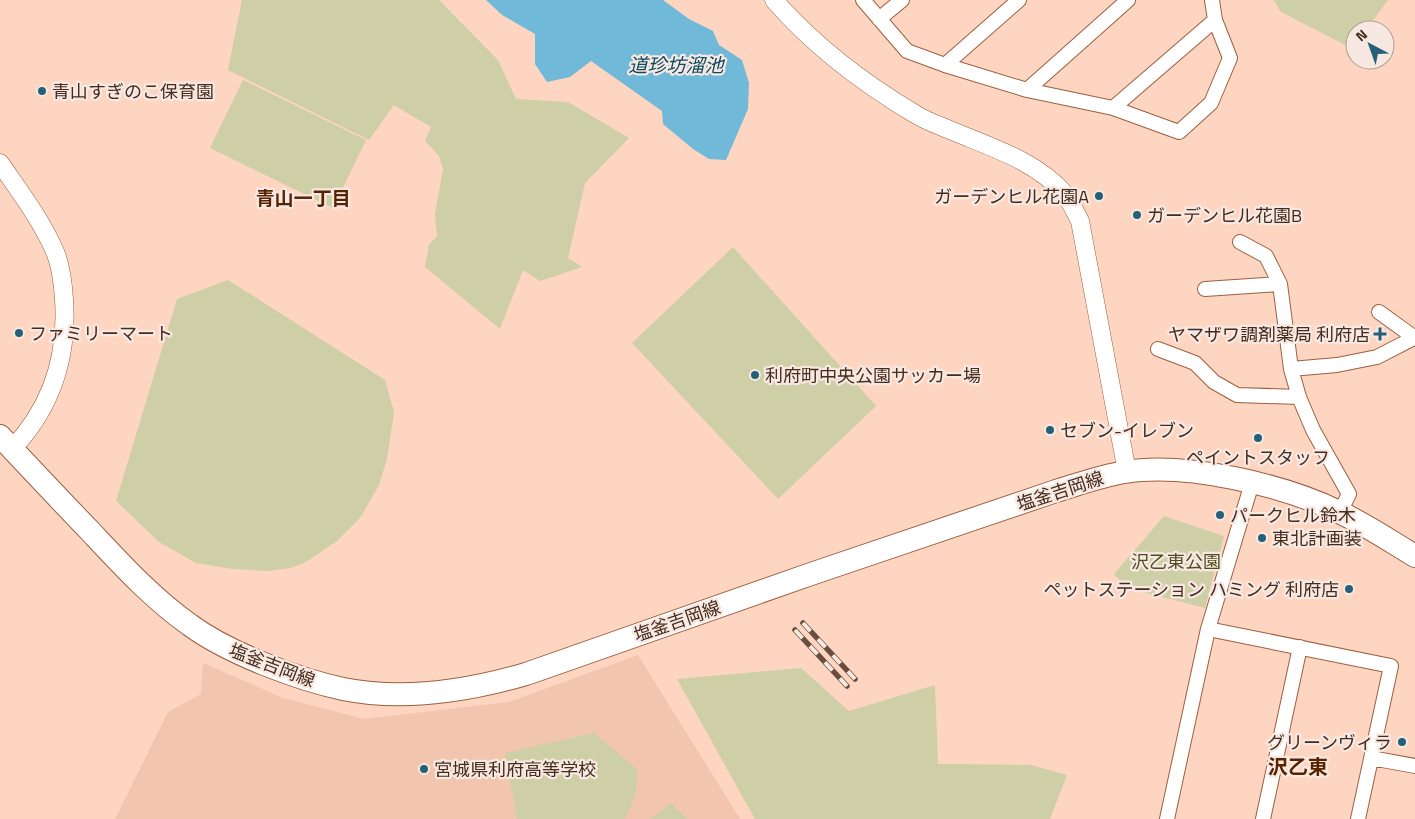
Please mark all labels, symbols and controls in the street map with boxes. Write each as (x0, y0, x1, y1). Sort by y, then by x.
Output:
north arrow (1345, 20, 1395, 70)
text: N (1351, 24, 1372, 46)
water label: 道珍坊溜池 (628, 50, 725, 79)
place label: 青山すぎのこ保育園 (52, 78, 214, 105)
marker: 青山すぎのこ保育園 (36, 85, 48, 97)
district label: 青山一丁目 (255, 183, 351, 212)
place label: ガーデンヒル花園A (934, 183, 1089, 210)
marker: ガーデンヒル花園A (1093, 190, 1105, 202)
place label: ガーデンヒル花園B (1147, 202, 1302, 229)
marker: ガーデンヒル花園B (1131, 209, 1143, 221)
place label: ファミリーマート (29, 320, 173, 347)
place label: ヤマザワ調剤薬局 利府店 (1168, 321, 1370, 348)
marker: ファミリーマート (13, 327, 25, 339)
marker: ヤマザワ調剤薬局 利府店 (1374, 328, 1386, 340)
place label: 利府町中央公園サッカー場 (765, 362, 981, 389)
marker: 利府町中央公園サッカー場 (749, 369, 761, 381)
place label: セブン-イレブン (1060, 417, 1194, 444)
marker: セブン-イレブン (1044, 424, 1056, 436)
marker: ペイントスタッフ (1252, 432, 1264, 444)
place label: ペイントスタッフ (1186, 444, 1330, 471)
street label: 塩釜吉岡線 (1013, 464, 1107, 518)
place label: パークヒル鈴木 (1230, 502, 1356, 529)
marker: パークヒル鈴木 (1214, 509, 1226, 521)
place label: 東北計画装 (1272, 525, 1362, 552)
marker: 東北計画装 (1256, 532, 1268, 544)
park label: 沢乙東公園 (1131, 548, 1221, 575)
place label: ペットステーション ハミング 利府店 (1043, 576, 1339, 603)
marker: ペットステーション ハミング 利府店 (1343, 583, 1355, 595)
street label: 塩釜吉岡線 (630, 594, 724, 648)
street label: 塩釜吉岡線 (225, 636, 319, 694)
place label: グリーンヴィラ (1267, 729, 1392, 756)
marker: グリーンヴィラ (1396, 736, 1408, 748)
district label: 沢乙東 (1268, 751, 1328, 782)
place label: 宮城県利府高等学校 (434, 756, 596, 783)
marker: 宮城県利府高等学校 (418, 763, 430, 775)

